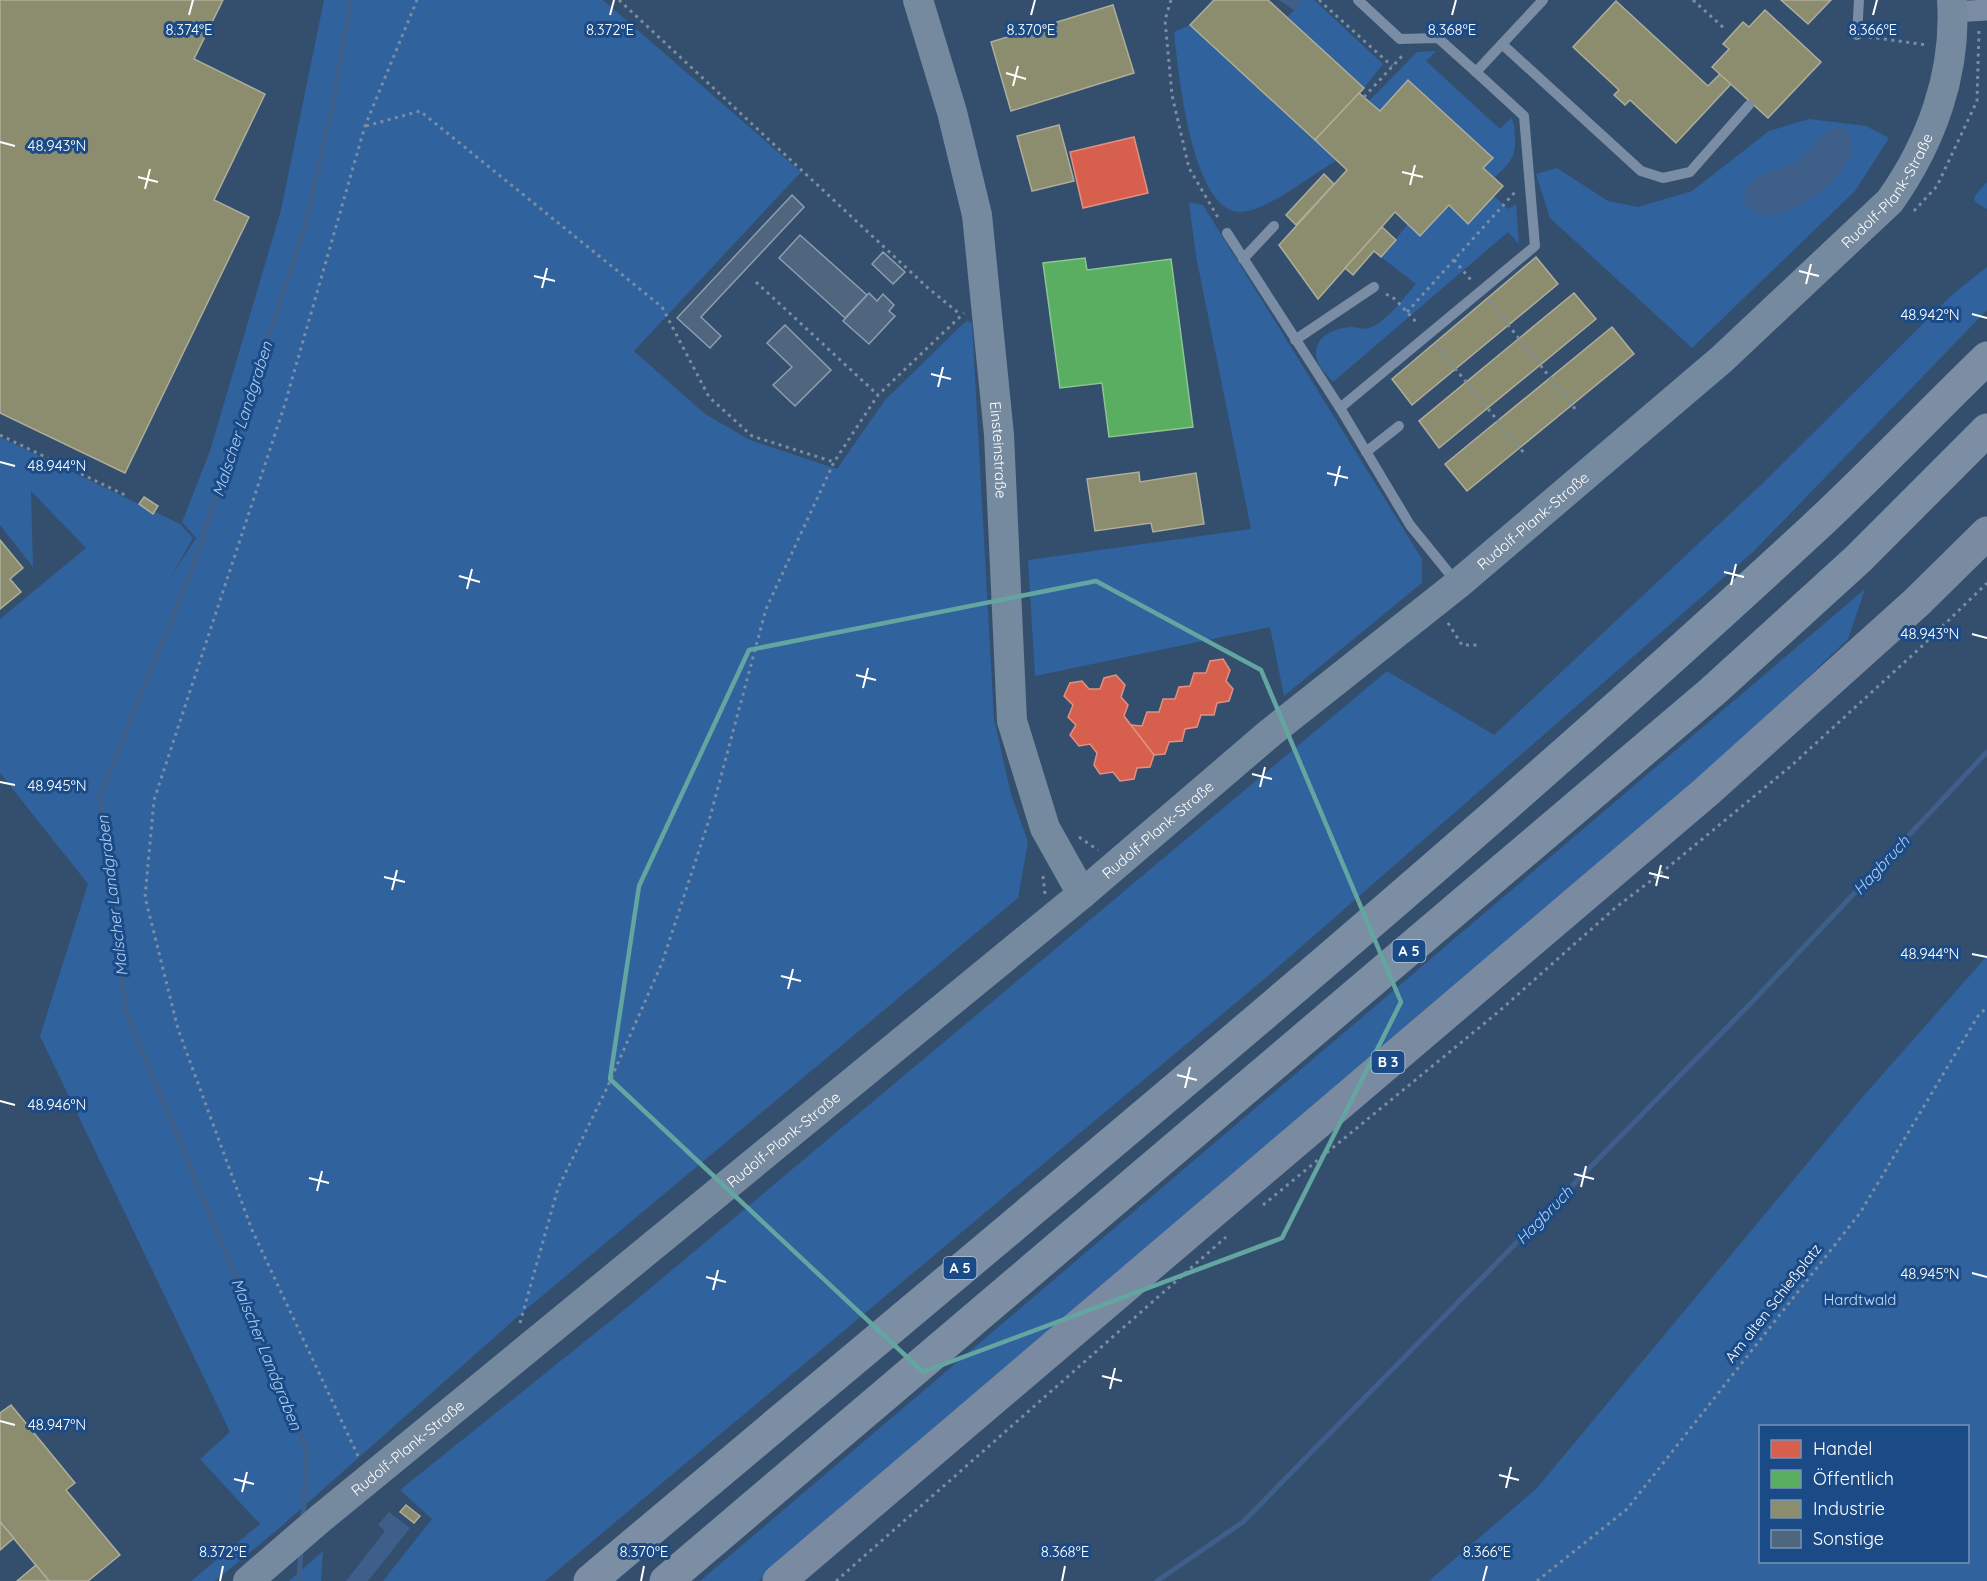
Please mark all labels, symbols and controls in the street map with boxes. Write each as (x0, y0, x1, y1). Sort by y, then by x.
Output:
text: 8.374°E (165, 20, 213, 39)
text: 8.372°E (586, 20, 634, 39)
text: 8.370°E (1007, 20, 1055, 39)
text: 8.368°E (1428, 20, 1476, 39)
text: 8.366°E (1849, 20, 1897, 39)
street label: Rudolf-Plank-Straße (1837, 130, 1937, 252)
text: 48.943°N (28, 136, 86, 155)
text: 48.942°N (1900, 305, 1960, 324)
water label: Malscher Landgraben (207, 338, 277, 499)
street label: Einsteinstraße (986, 400, 1011, 499)
text: 48.944°N (28, 456, 86, 475)
street label: Rudolf-Plank-Straße (1473, 467, 1593, 573)
text: 48.943°N (1901, 624, 1959, 643)
text: 48.945°N (27, 776, 87, 795)
street label: Rudolf-Plank-Straße (1098, 776, 1217, 882)
water label: Malscher Landgraben (92, 814, 132, 978)
water label: Hagbruch (1849, 831, 1914, 899)
road number: A 5 (1392, 940, 1426, 962)
text: 48.944°N (1901, 944, 1959, 963)
road number: B 3 (1372, 1051, 1404, 1073)
street label: Rudolf-Plank-Straße (722, 1087, 844, 1191)
text: 48.946°N (28, 1095, 86, 1114)
water label: Hagbruch (1511, 1181, 1577, 1248)
street label: Am alten Schießplatz (1721, 1240, 1825, 1366)
road number: A 5 (944, 1257, 976, 1279)
text: 48.945°N (1900, 1264, 1960, 1283)
water label: Malscher Landgraben (227, 1275, 307, 1433)
park label: Hardtwald (1824, 1290, 1896, 1309)
street label: Rudolf-Plank-Straße (347, 1395, 468, 1499)
text: 48.947°N (28, 1415, 86, 1434)
legend (1759, 1425, 1969, 1563)
text: Handel (1813, 1437, 1873, 1460)
text: Öffentlich (1813, 1467, 1894, 1490)
text: Industrie (1813, 1497, 1885, 1520)
text: Sonstige (1813, 1527, 1884, 1550)
text: 8.372°E (199, 1542, 247, 1561)
text: 8.370°E (620, 1542, 668, 1561)
text: 8.368°E (1041, 1542, 1089, 1561)
text: 8.366°E (1463, 1542, 1511, 1561)

